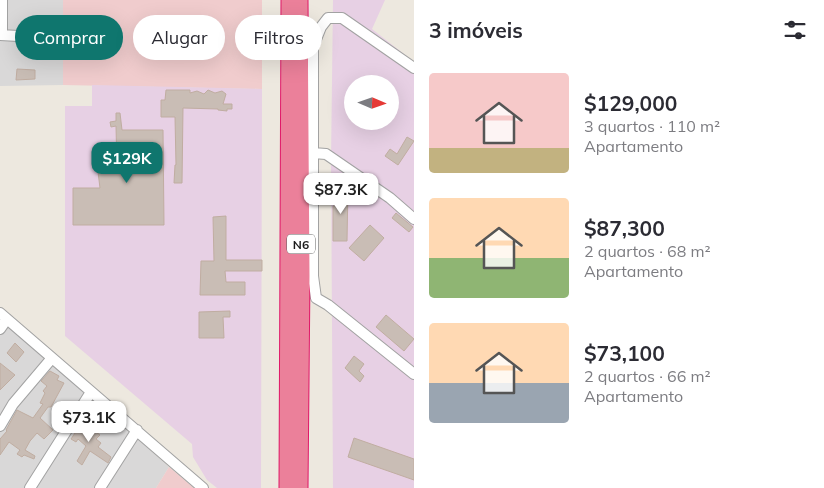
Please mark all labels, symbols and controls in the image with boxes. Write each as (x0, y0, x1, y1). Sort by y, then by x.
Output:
chip: Comprar (15, 15, 123, 60)
chip: Alugar (133, 15, 225, 60)
chip: Filtros (235, 15, 322, 60)
icon: filters (781, 16, 809, 44)
text: 3 imóveis (429, 17, 523, 43)
north arrow (344, 75, 399, 130)
map controls (344, 75, 399, 130)
text: $129,000 (584, 90, 677, 116)
icon: home (469, 93, 529, 153)
text: 3 quartos · 110 m² (584, 116, 720, 136)
text: Apartamento (584, 136, 683, 156)
pin: $129K (92, 142, 162, 184)
text: $129K (102, 148, 152, 168)
pin: $87.3K (300, 172, 382, 215)
text: $87.3K (314, 179, 368, 199)
text: $87,300 (584, 215, 665, 241)
icon: home (469, 218, 529, 278)
road number: N6 (287, 234, 315, 253)
text: 2 quartos · 68 m² (584, 241, 711, 261)
text: Apartamento (584, 261, 683, 281)
text: $73,100 (584, 340, 665, 366)
icon: home (469, 343, 529, 403)
text: 2 quartos · 66 m² (584, 366, 711, 386)
text: Apartamento (584, 386, 683, 406)
pin: $73.1K (48, 400, 130, 443)
text: $73.1K (62, 407, 116, 427)

